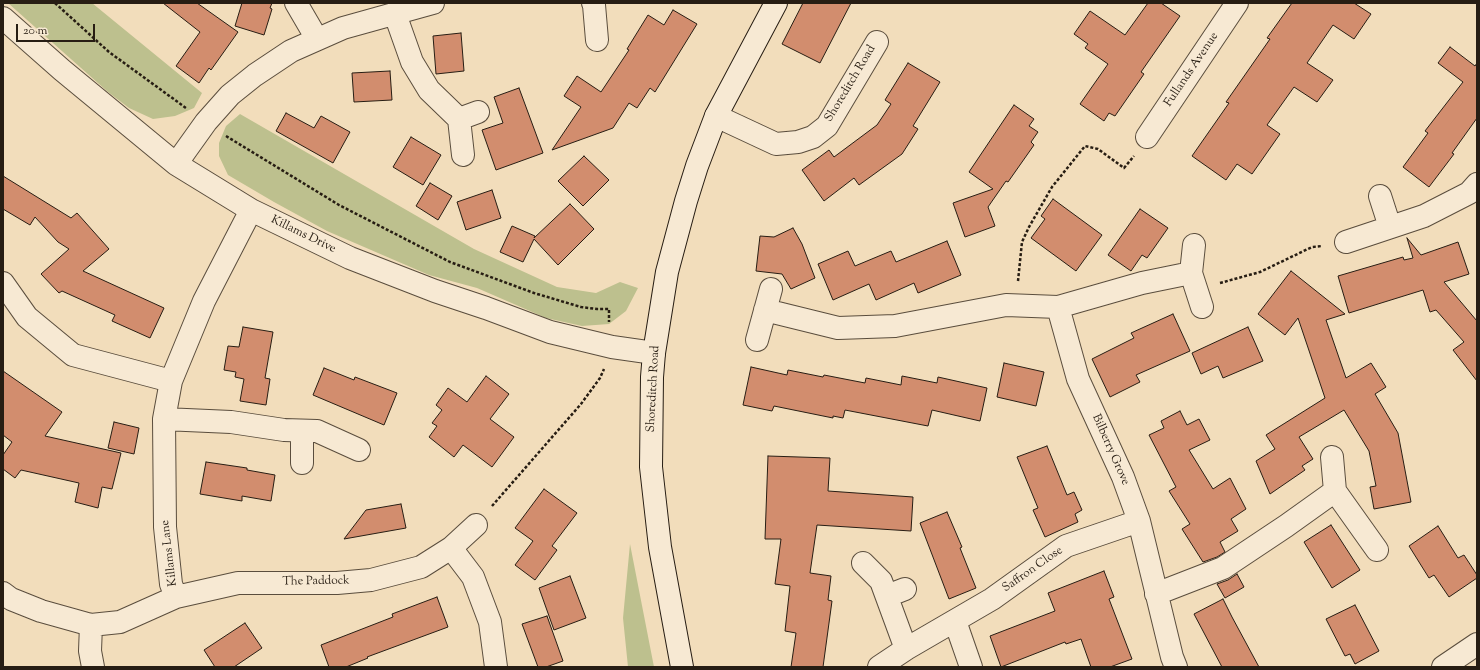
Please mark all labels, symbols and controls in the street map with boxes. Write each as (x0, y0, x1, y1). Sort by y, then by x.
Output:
scale bar (18, 16, 97, 42)
text: 20 m (23, 22, 47, 40)
street label: Fullands Avenue (1162, 30, 1222, 110)
street label: Shoreditch Road (822, 43, 880, 125)
street label: Killams Drive (268, 213, 338, 257)
street label: Shoreditch Road (645, 345, 663, 433)
street label: Bilberry Grove (1088, 412, 1132, 488)
street label: Killams Lane (159, 519, 181, 587)
street label: Saffron Close (1000, 544, 1066, 596)
street label: The Paddock (282, 574, 350, 590)

